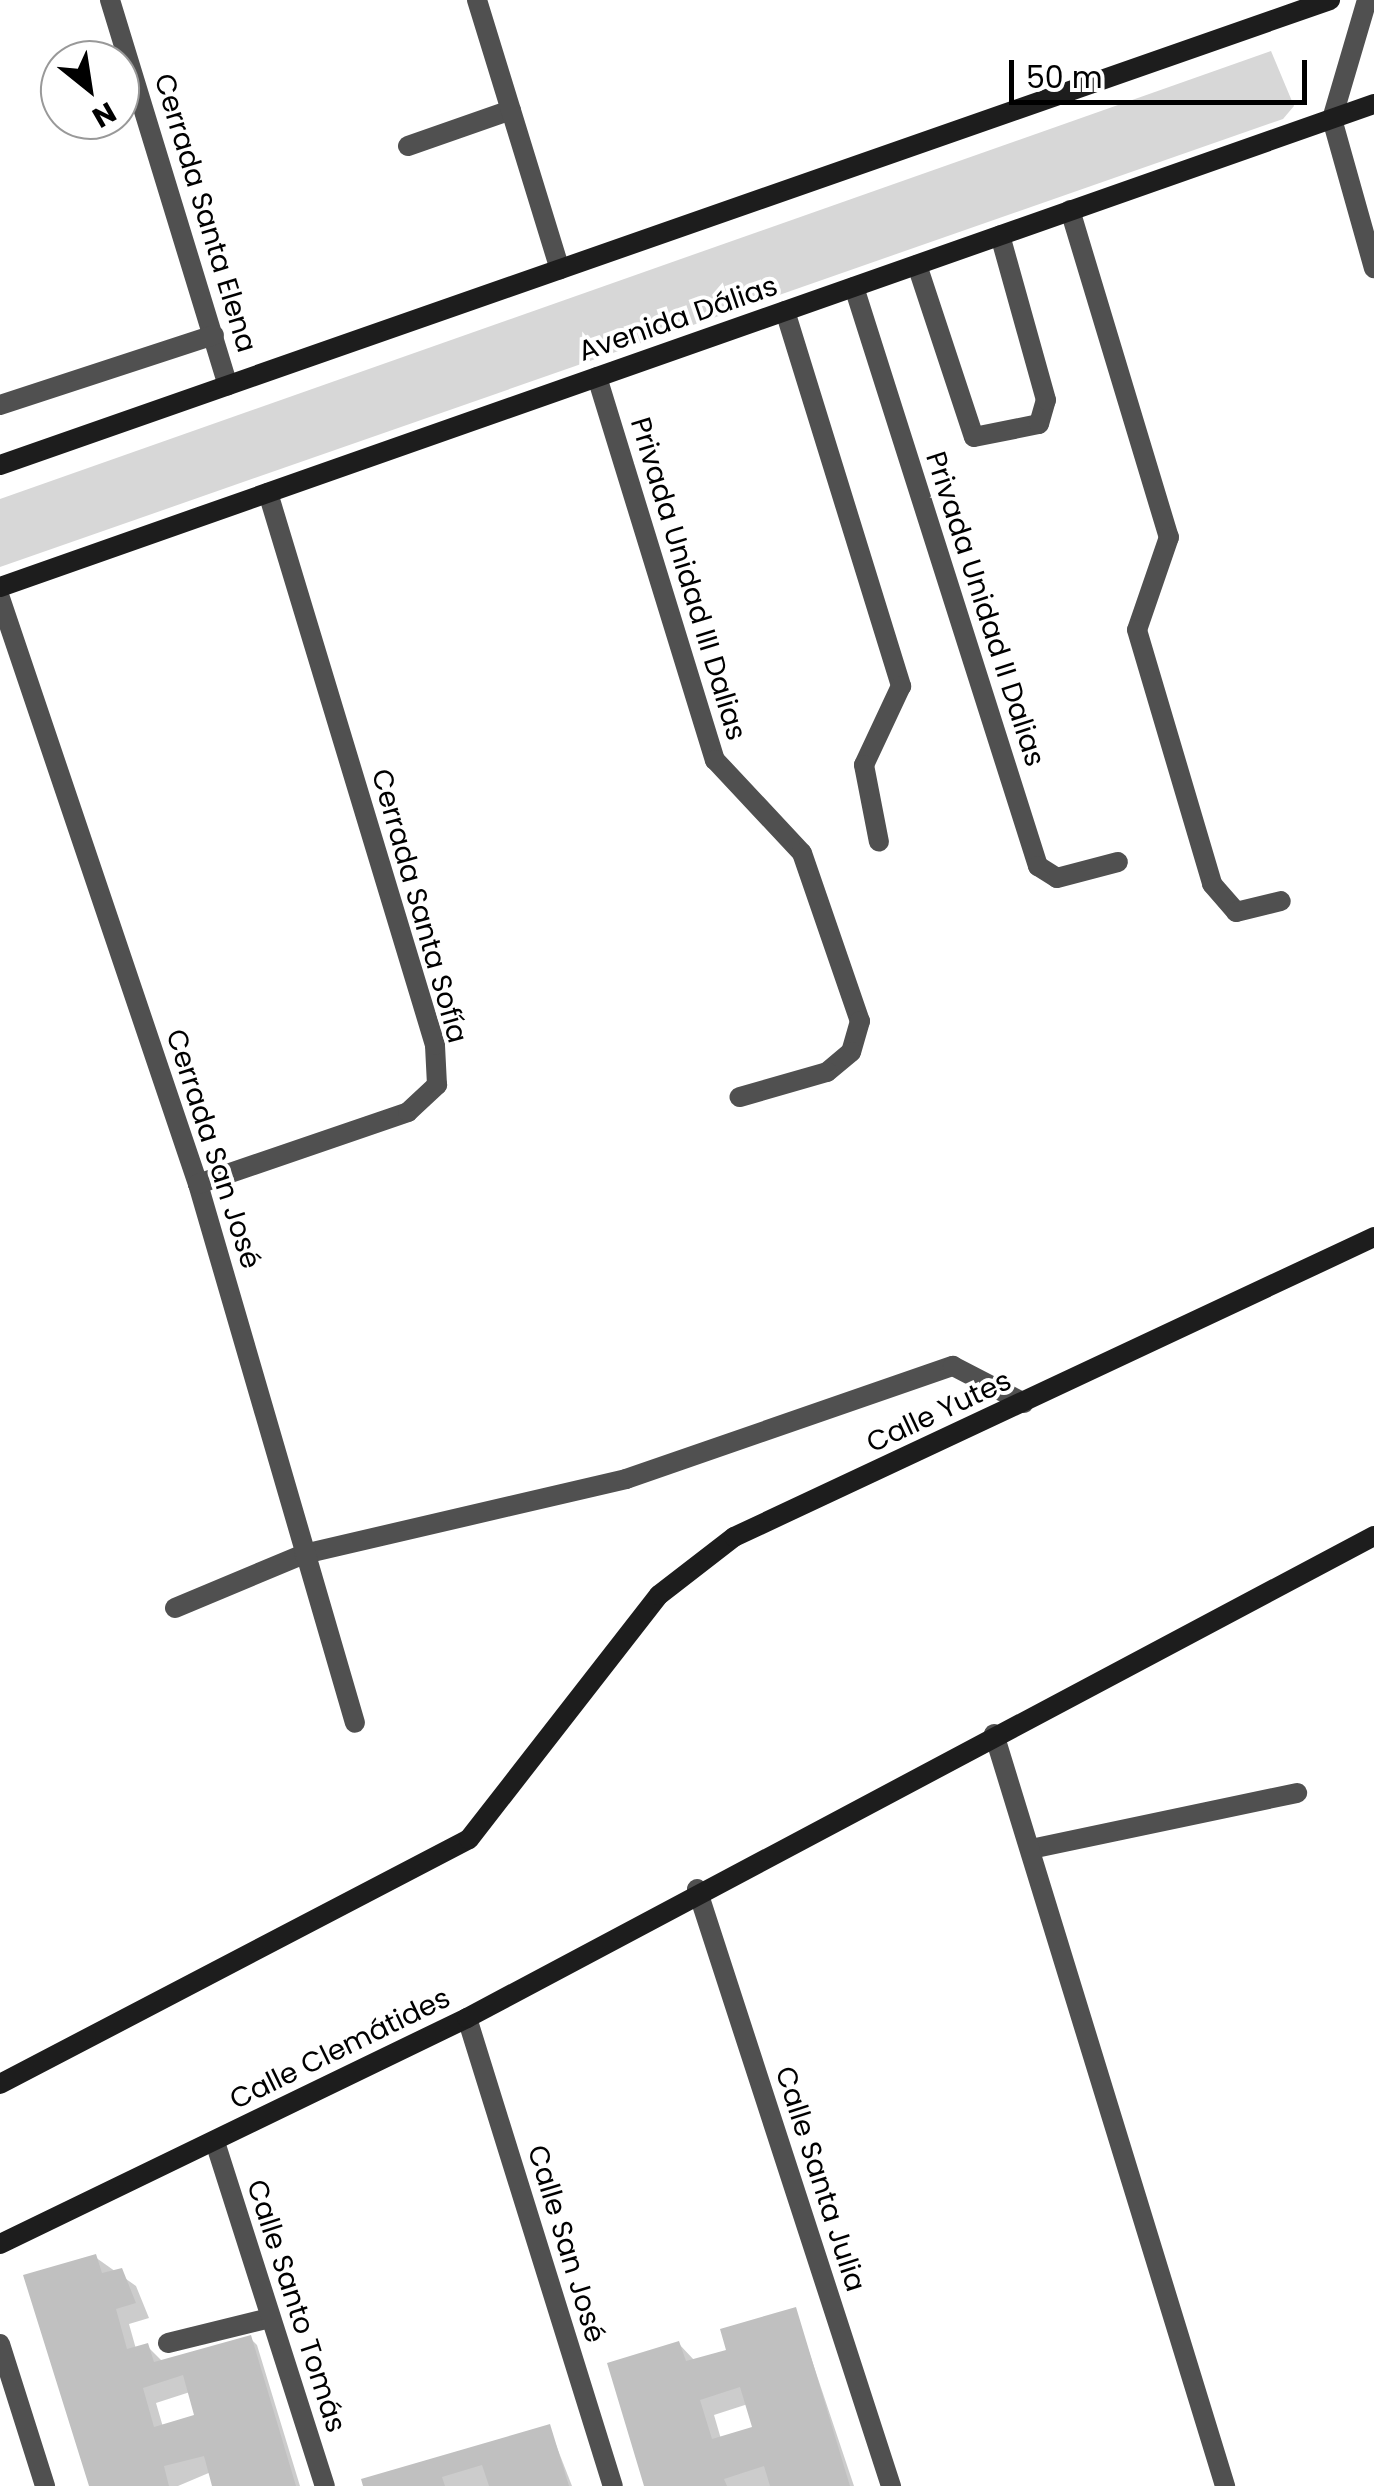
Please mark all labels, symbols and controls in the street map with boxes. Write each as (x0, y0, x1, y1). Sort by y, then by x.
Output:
north arrow (40, 40, 140, 140)
scale bar (1014, 40, 1312, 102)
text: 50 m (1026, 56, 1103, 99)
street label: Cerrada Santa Elena (147, 70, 263, 356)
text: N (85, 93, 123, 137)
street label: Avenida Dálias (574, 269, 782, 369)
street label: Privada Unidad III Dalias (623, 414, 753, 744)
street label: Privada Unidad II Dalias (918, 447, 1052, 771)
street label: Cerrada Santa Sofía (364, 765, 474, 1047)
street label: Cerrada San José (158, 1025, 268, 1273)
street label: Calle Yutes (861, 1364, 1017, 1460)
street label: Calle Clemátides (224, 1981, 456, 2117)
street label: Calle Santa Julia (768, 2062, 872, 2296)
street label: Calle San José (520, 2141, 612, 2347)
street label: Calle Santo Tomás (239, 2176, 353, 2436)

